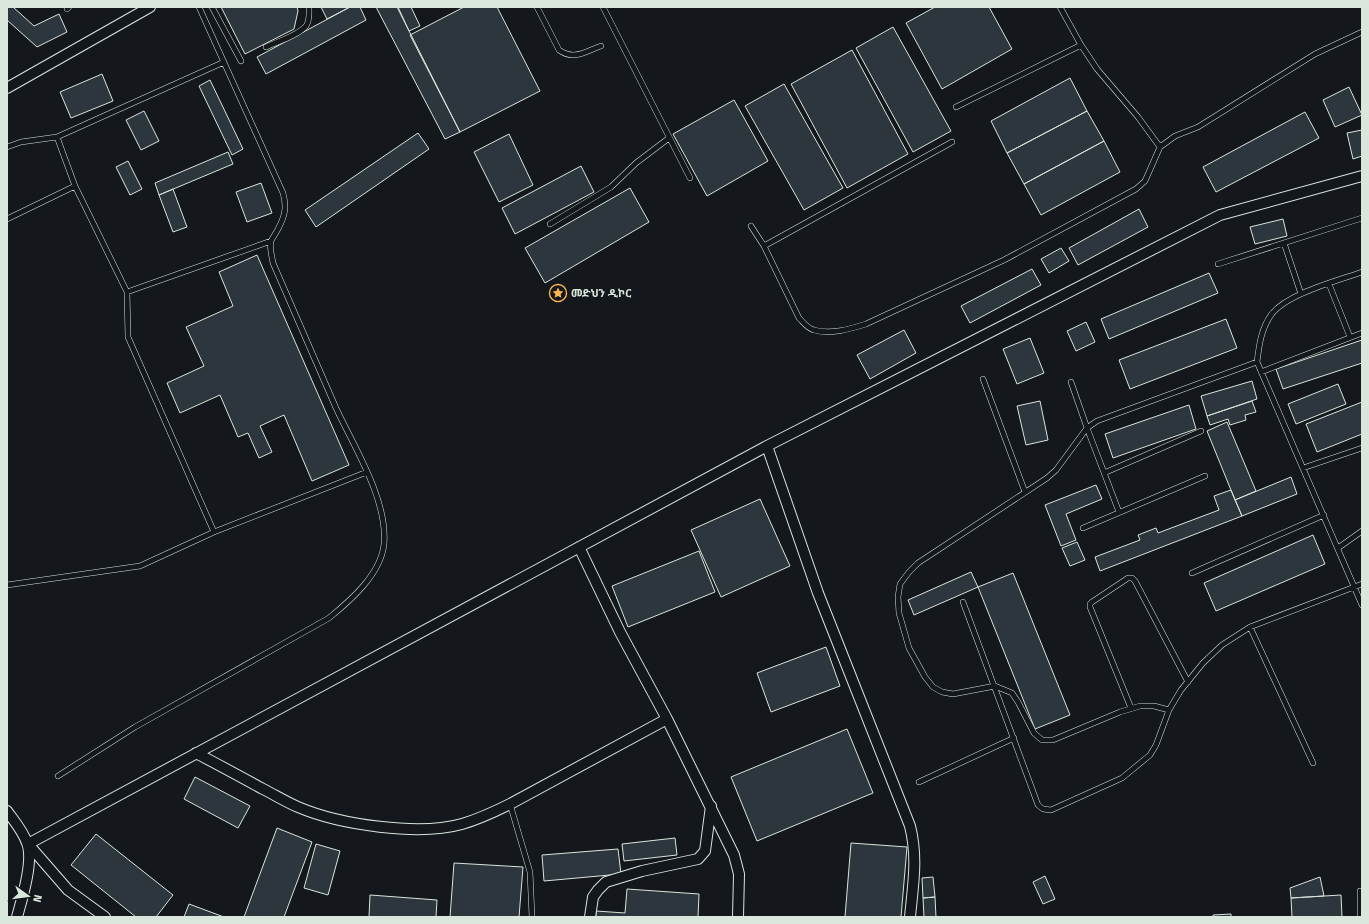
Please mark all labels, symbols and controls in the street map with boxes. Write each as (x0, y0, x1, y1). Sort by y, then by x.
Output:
place icon: መድህን ዲኮር (548, 283, 568, 303)
place label: መድህን ዲኮር (571, 287, 631, 300)
north arrow (8, 876, 48, 916)
text: N (30, 893, 44, 903)

